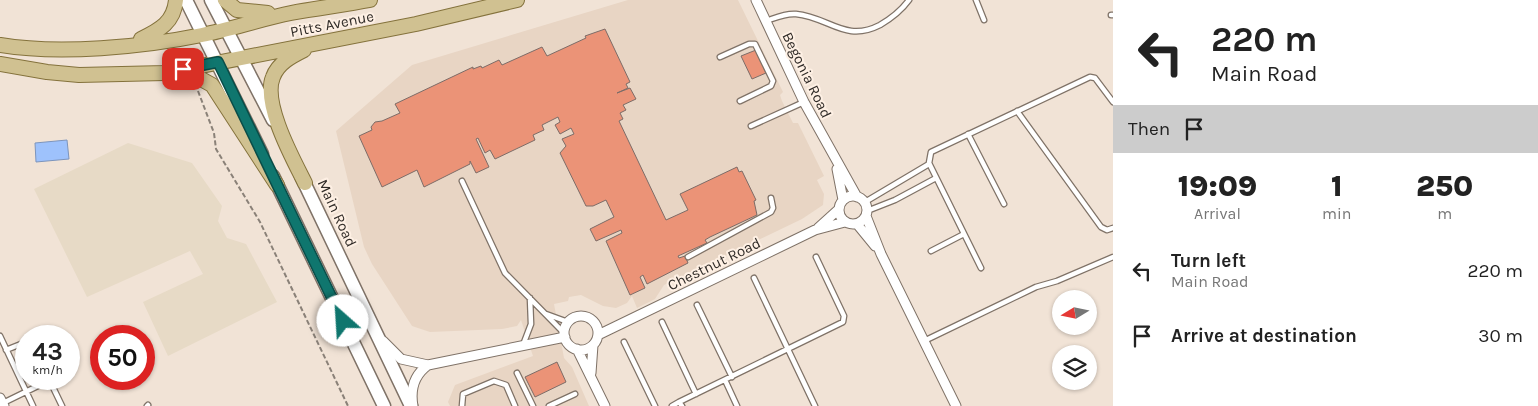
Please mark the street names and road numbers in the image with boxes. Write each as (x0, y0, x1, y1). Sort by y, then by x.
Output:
street label: Pitts Avenue (289, 7, 375, 41)
street label: Begonia Road (778, 29, 836, 121)
street label: Main Road (314, 176, 360, 250)
street label: Chestnut Road (665, 234, 763, 294)

